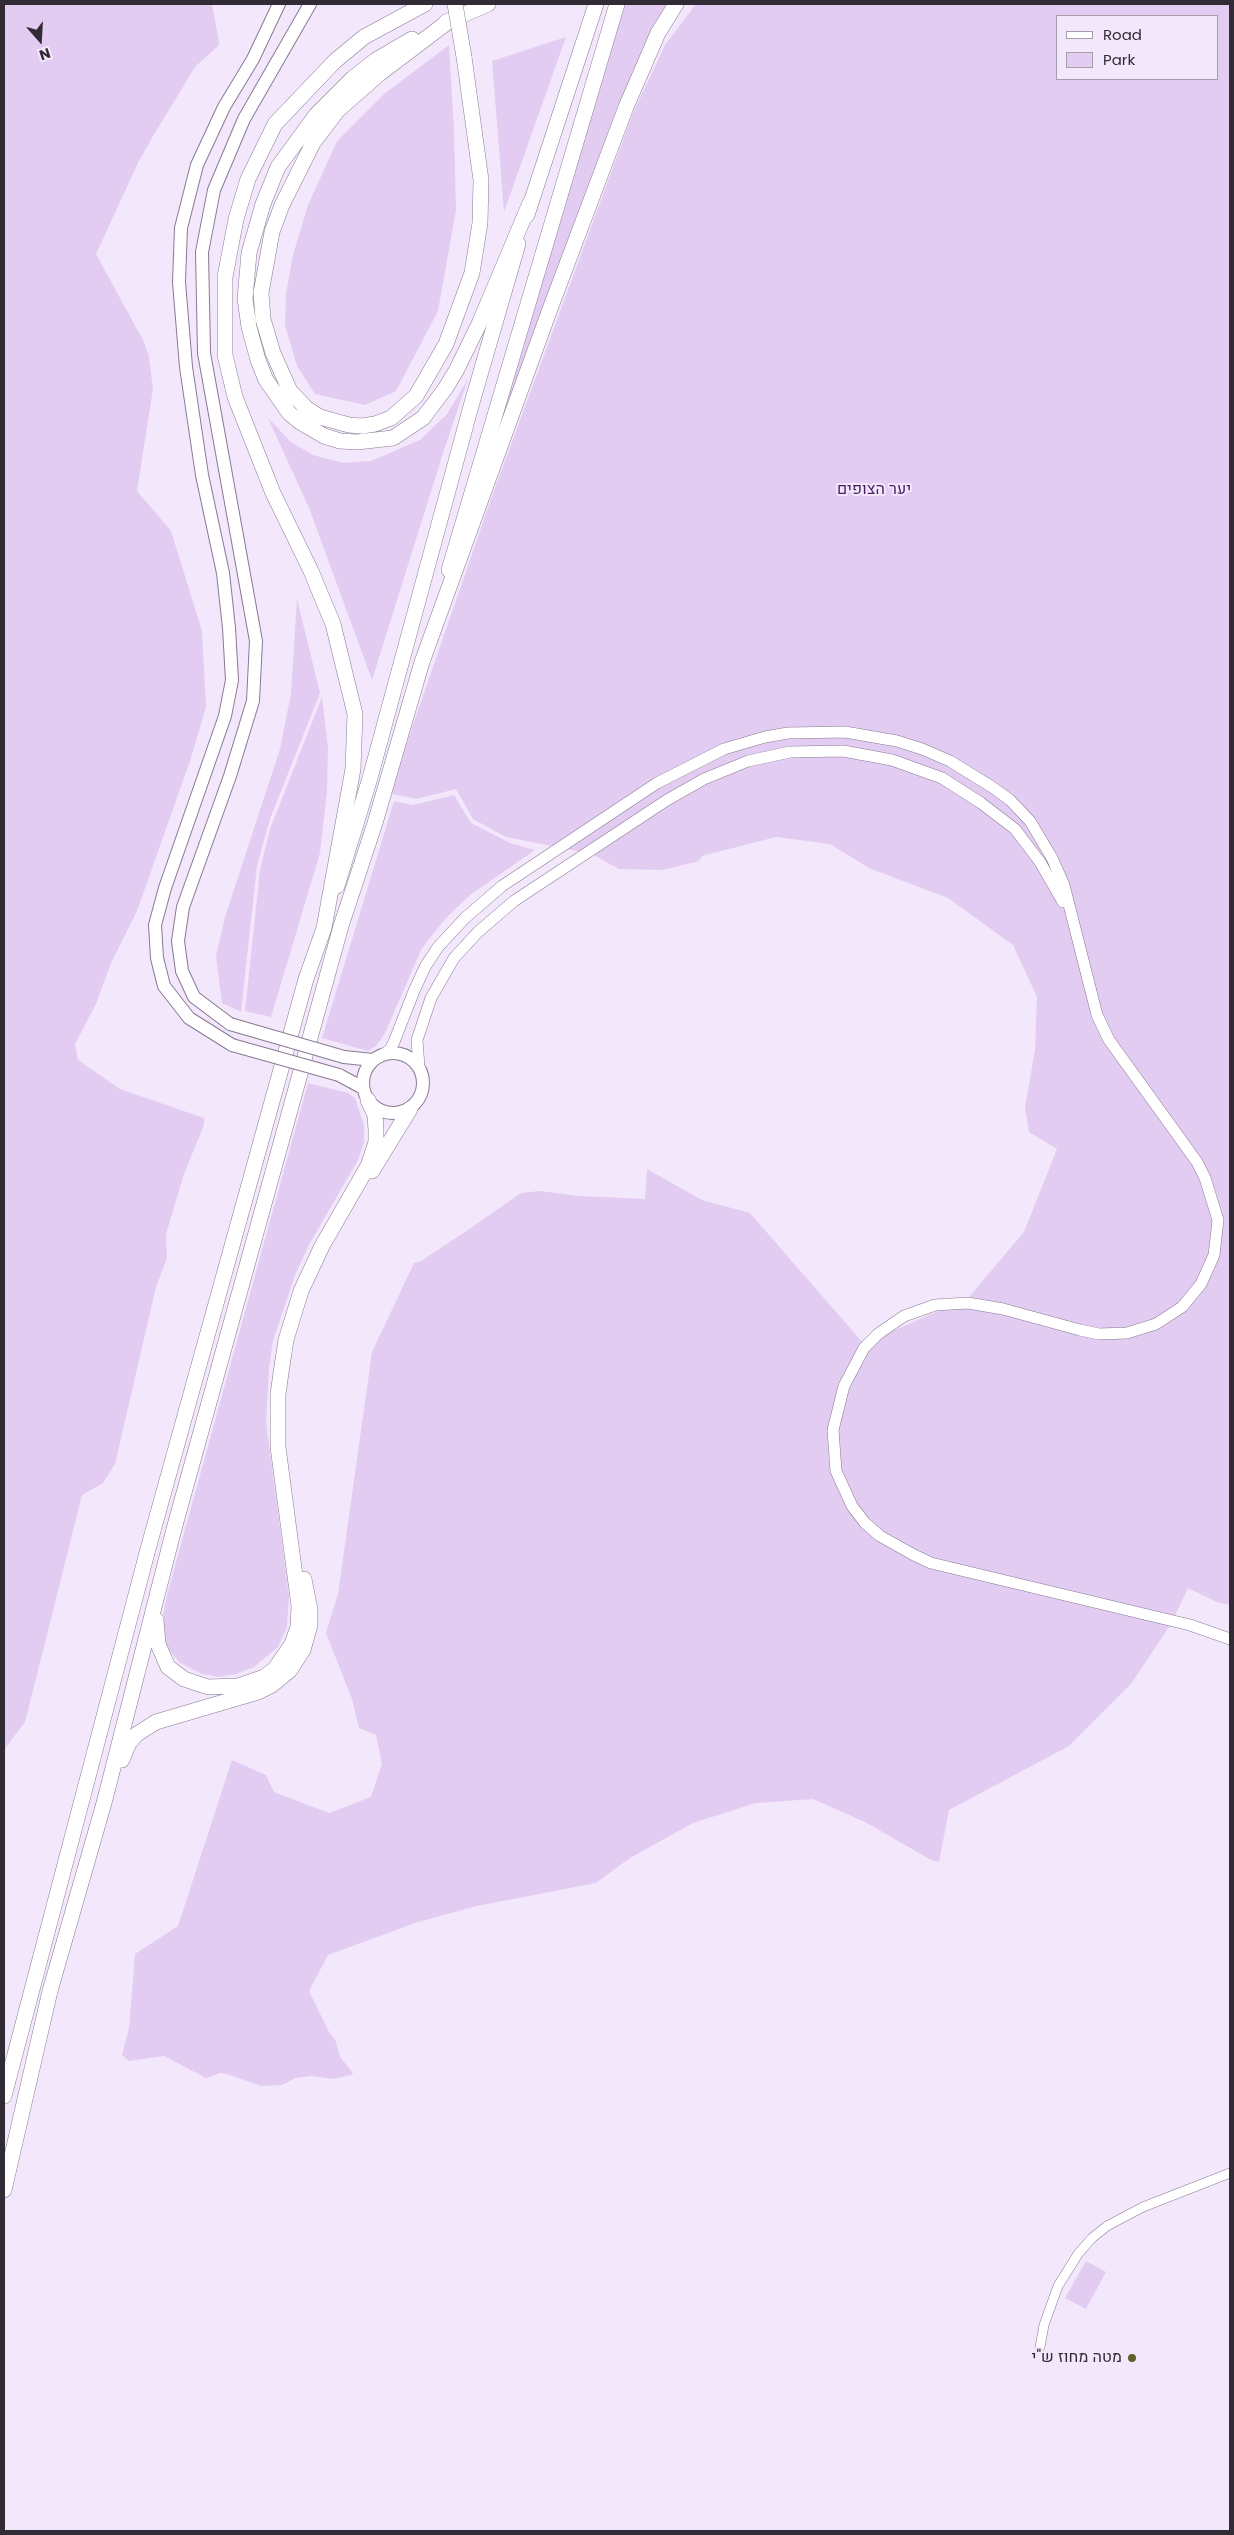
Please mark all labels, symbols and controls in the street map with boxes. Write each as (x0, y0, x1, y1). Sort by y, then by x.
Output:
north arrow (15, 15, 65, 65)
legend (1056, 15, 1219, 80)
text: Road (1103, 24, 1142, 45)
text: N (37, 43, 53, 65)
text: Park (1103, 49, 1135, 70)
park label: יער הצופים (837, 480, 911, 500)
place label: מטה מחוז ש"י (1032, 2348, 1122, 2368)
marker: מטה מחוז ש"י (1126, 2352, 1138, 2364)

